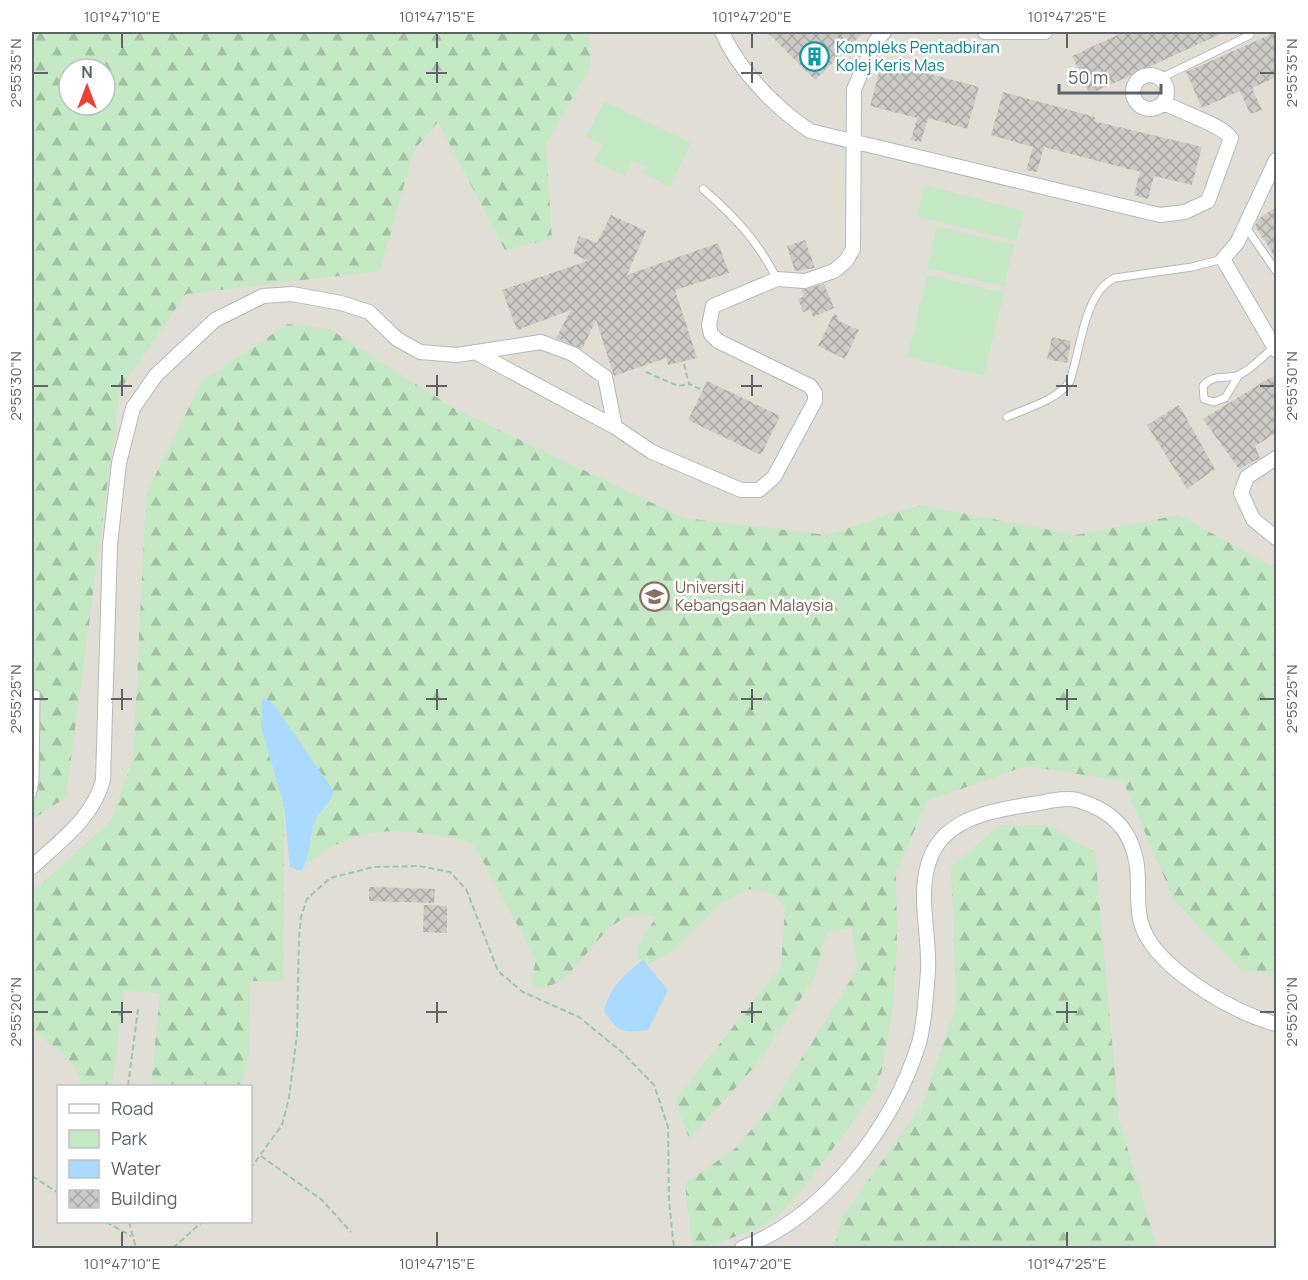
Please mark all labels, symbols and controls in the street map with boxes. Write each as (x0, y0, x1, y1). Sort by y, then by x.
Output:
text: 101°47'10"E (84, 6, 160, 27)
text: 101°47'15"E (399, 6, 475, 27)
text: 101°47'20"E (712, 6, 792, 27)
text: 101°47'25"E (1028, 6, 1106, 27)
place label: Kompleks Pentadbiran Kolej Keris Mas (836, 36, 1000, 76)
text: 2°55'35"N (5, 39, 26, 107)
text: 2°55'35"N (1281, 39, 1302, 107)
building icon: Kompleks Pentadbiran Kolej Keris Mas (799, 40, 831, 72)
north arrow (57, 57, 117, 117)
scale bar (1059, 57, 1161, 95)
text: N (81, 61, 93, 83)
text: 50 m (1068, 65, 1108, 89)
text: 2°55'30"N (5, 351, 26, 421)
text: 2°55'30"N (1281, 351, 1302, 421)
place label: Universiti Kebangsaan Malaysia (675, 576, 833, 616)
school or university icon: Universiti Kebangsaan Malaysia (638, 580, 670, 612)
text: 2°55'25"N (5, 664, 26, 734)
text: 2°55'25"N (1281, 664, 1302, 734)
text: 2°55'20"N (5, 977, 26, 1047)
text: 2°55'20"N (1281, 977, 1302, 1047)
legend (57, 1085, 252, 1223)
text: Road (111, 1096, 154, 1120)
text: Park (111, 1126, 148, 1150)
text: Water (111, 1156, 161, 1180)
text: Building (111, 1186, 177, 1210)
text: 101°47'10"E (84, 1253, 160, 1274)
text: 101°47'15"E (399, 1253, 475, 1274)
text: 101°47'20"E (712, 1253, 792, 1274)
text: 101°47'25"E (1028, 1253, 1106, 1274)

